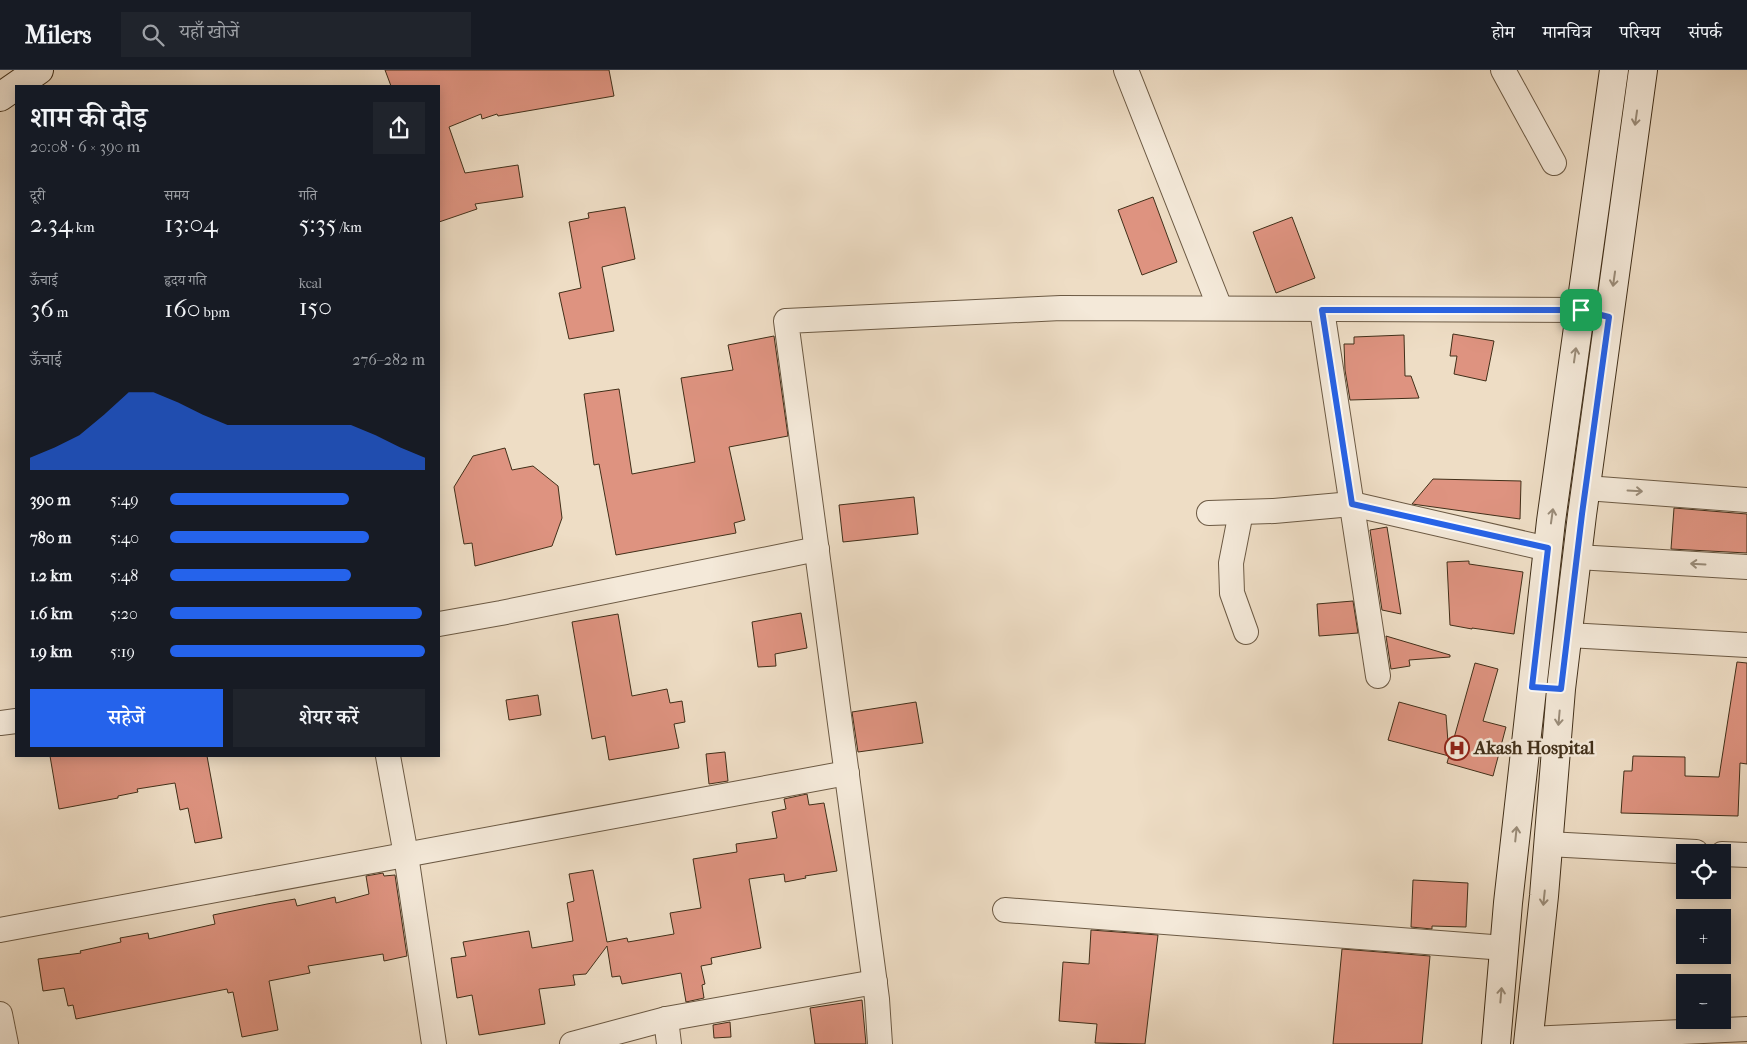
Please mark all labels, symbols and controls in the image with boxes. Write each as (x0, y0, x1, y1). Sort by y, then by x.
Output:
search box (121, 12, 471, 57)
text: Milers (25, 21, 91, 49)
icon: search (139, 21, 167, 49)
text: यहाँ खोजें (179, 21, 239, 43)
text: होम (1492, 22, 1515, 43)
text: मानचित्र (1543, 22, 1591, 43)
text: परिचय (1619, 22, 1660, 43)
text: संपर्क (1688, 22, 1722, 43)
text: शाम की दौड़ (30, 101, 147, 134)
button: share (373, 102, 425, 154)
one-way arrow (1631, 110, 1641, 126)
text: 20:08 · 6 × 390 m (30, 137, 140, 156)
text: दूरी (30, 187, 45, 204)
text: समय (164, 187, 189, 204)
text: गति (299, 187, 317, 204)
text: 2.34 (30, 209, 73, 238)
text: 13:04 (164, 209, 218, 238)
text: 5:35 (299, 209, 337, 238)
text: km (73, 219, 95, 236)
text: /km (337, 219, 362, 236)
one-way arrow (1609, 271, 1619, 287)
text: ऊँचाई (30, 272, 58, 289)
text: हृदय गति (164, 272, 207, 289)
text: kcal (299, 275, 322, 292)
pin (1560, 289, 1602, 331)
text: 150 (299, 292, 332, 321)
text: 36 (30, 294, 54, 323)
text: 160 (164, 294, 200, 323)
icon: arrive (1567, 296, 1595, 324)
text: m (54, 304, 68, 321)
text: bpm (200, 304, 230, 321)
one-way arrow (1570, 347, 1580, 363)
text: ऊँचाई (30, 350, 62, 369)
text: 276–282 m (352, 350, 425, 369)
one-way arrow (1626, 487, 1642, 496)
text: 390 m (30, 490, 71, 509)
text: 5:49 (110, 490, 139, 509)
one-way arrow (1547, 508, 1557, 524)
text: 780 m (30, 528, 71, 547)
text: 5:40 (110, 528, 139, 547)
one-way arrow (1691, 560, 1707, 569)
text: 1.2 km (30, 566, 72, 585)
text: 5:48 (110, 566, 138, 585)
text: 1.6 km (30, 604, 72, 623)
text: 5:20 (110, 604, 138, 623)
text: 1.9 km (30, 642, 72, 661)
text: 5:19 (110, 642, 135, 661)
button: सहेजें (30, 689, 223, 747)
button: शेयर करें (233, 689, 425, 747)
one-way arrow (1554, 710, 1563, 726)
hospital icon: Akash Hospital (1444, 735, 1470, 761)
place label: Akash Hospital (1473, 737, 1595, 759)
one-way arrow (1511, 826, 1521, 842)
map controls (1676, 844, 1731, 1029)
button: locate (1676, 844, 1731, 899)
one-way arrow (1539, 889, 1549, 905)
button: + (1676, 909, 1731, 964)
button: − (1676, 974, 1731, 1029)
one-way arrow (1496, 988, 1506, 1004)

